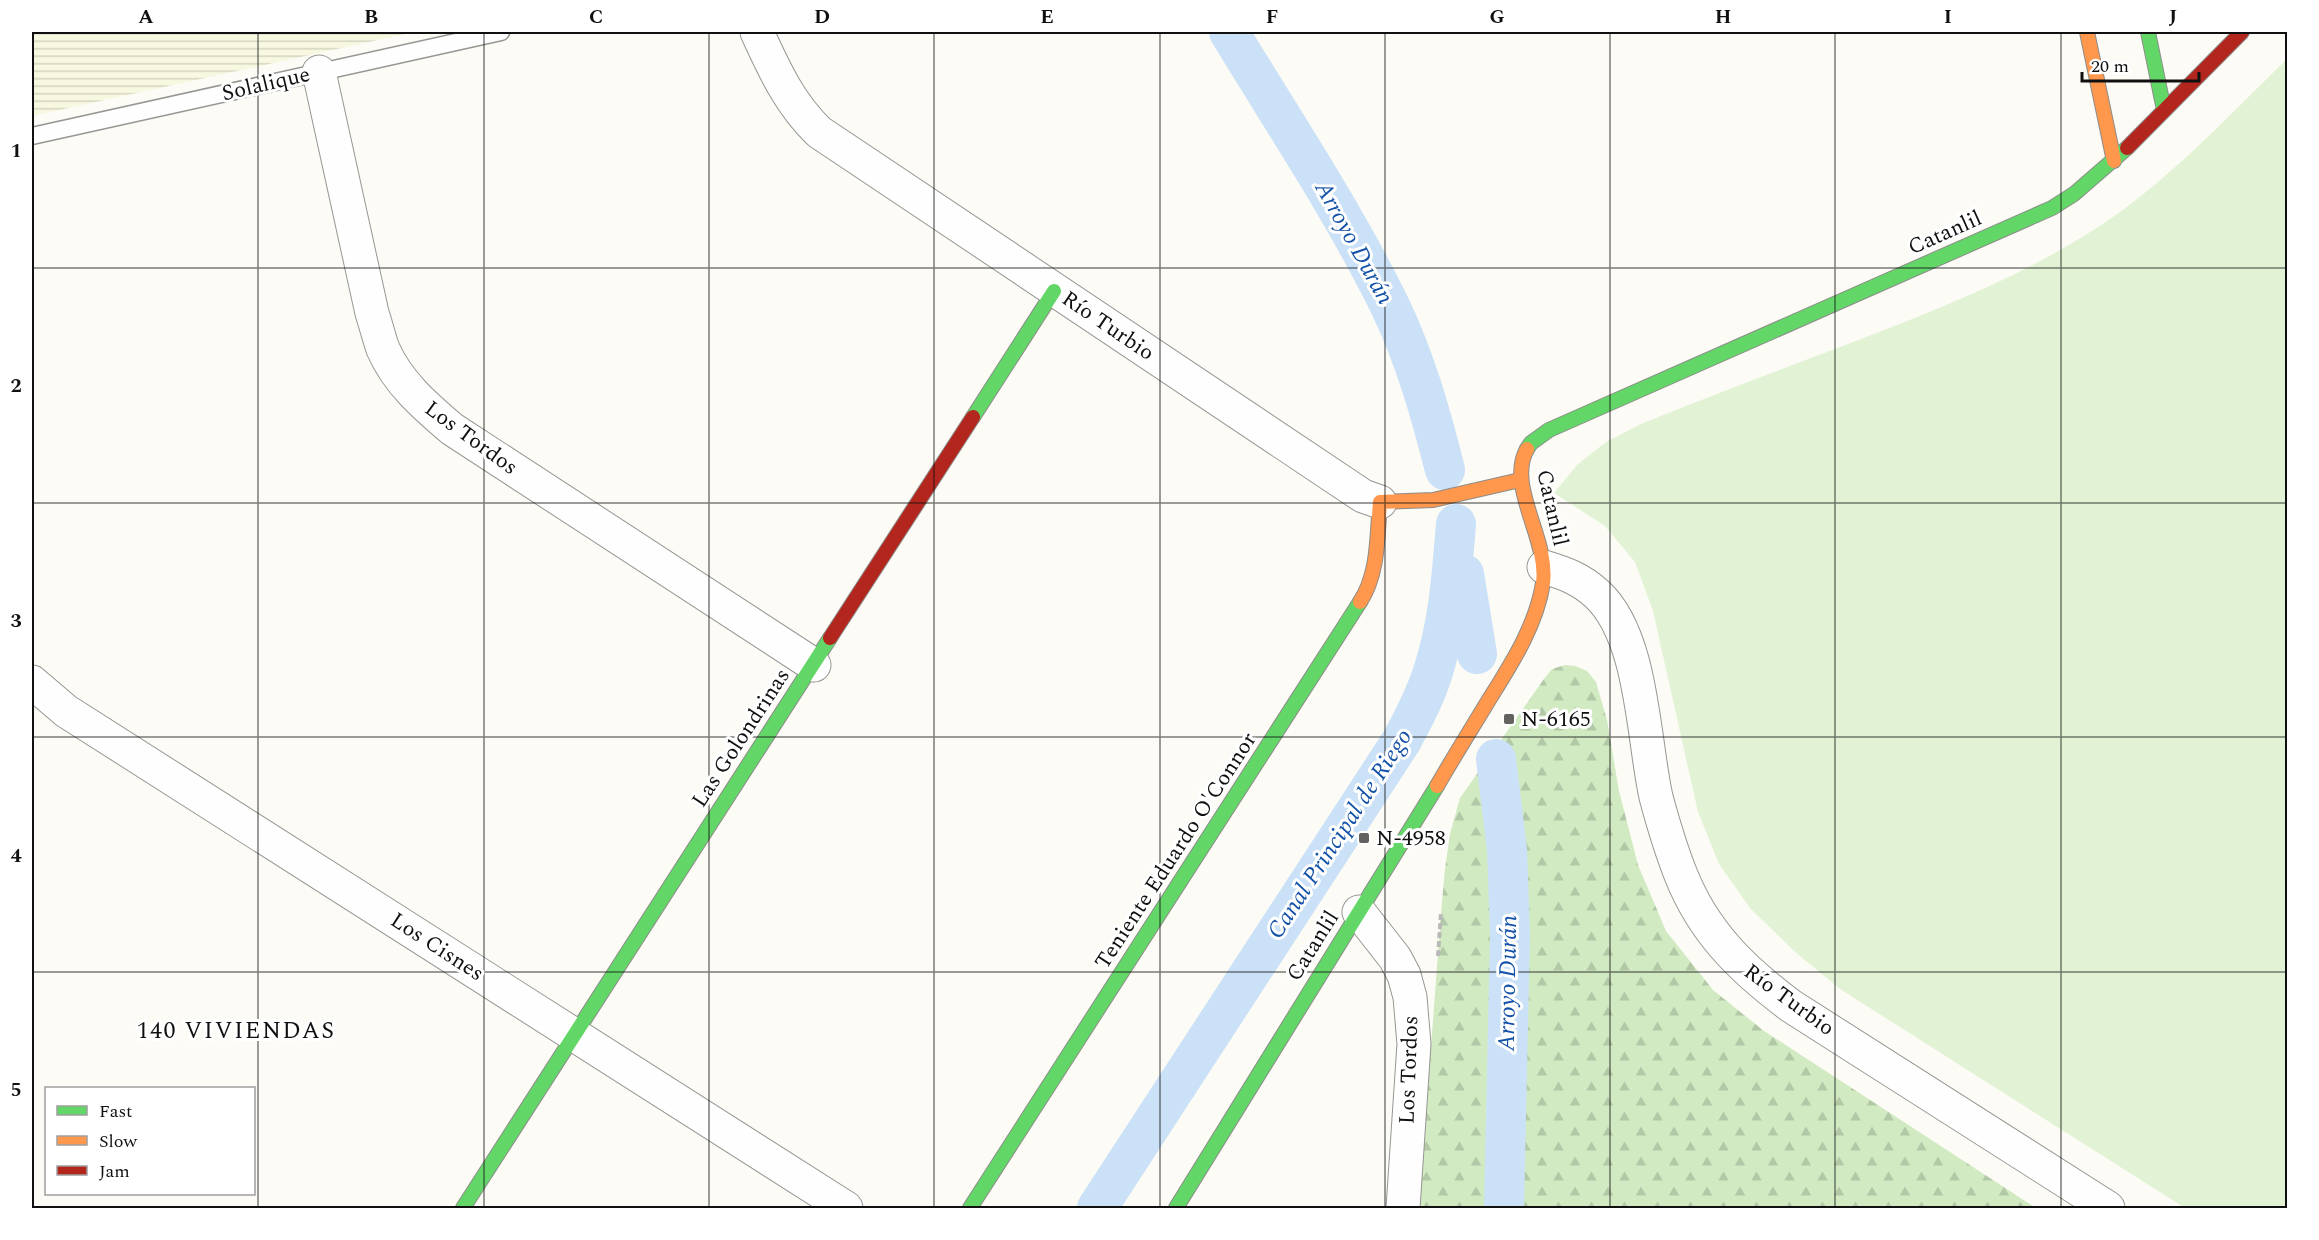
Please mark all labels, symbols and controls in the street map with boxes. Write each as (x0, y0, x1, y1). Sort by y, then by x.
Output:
text: A (138, 2, 154, 32)
text: B (364, 2, 378, 32)
text: C (589, 2, 603, 32)
text: D (814, 2, 830, 32)
text: E (1040, 2, 1054, 32)
text: F (1266, 2, 1278, 32)
text: G (1489, 2, 1505, 32)
text: H (1715, 2, 1731, 32)
text: I (1944, 2, 1952, 32)
text: J (2169, 2, 2177, 32)
scale bar (2082, 45, 2199, 83)
text: 20 m (2091, 53, 2129, 80)
street label: Solalique (219, 58, 313, 110)
text: 1 (10, 136, 22, 166)
water label: Arroyo Durán (1305, 174, 1403, 312)
street label: Catanlil (1903, 202, 1987, 264)
street label: Río Turbio (1055, 283, 1161, 369)
text: 2 (10, 371, 22, 401)
street label: Los Tordos (417, 393, 525, 483)
street label: Catanlil (1527, 466, 1577, 550)
text: 3 (10, 606, 22, 636)
street label: Las Golondrinas (683, 662, 799, 814)
place label: N-6165 (1521, 703, 1591, 736)
marker: N-6165 (1502, 712, 1516, 726)
water label: Canal Principal de Riego (1258, 722, 1422, 946)
street label: Teniente Eduardo O'Connor (1087, 726, 1265, 976)
place label: N-4958 (1376, 822, 1446, 855)
marker: N-4958 (1357, 831, 1371, 845)
text: 4 (10, 841, 22, 871)
street label: Los Cisnes (384, 904, 490, 990)
street label: Catanlil (1278, 904, 1348, 988)
water label: Arroyo Durán (1489, 914, 1527, 1052)
street label: Río Turbio (1737, 956, 1841, 1044)
district label: 140 VIVIENDAS (137, 1013, 335, 1049)
street label: Los Tordos (1391, 1015, 1427, 1125)
text: 5 (10, 1075, 22, 1105)
legend (45, 1087, 255, 1195)
text: Fast (99, 1098, 132, 1125)
text: Slow (99, 1128, 138, 1155)
text: Jam (99, 1158, 130, 1185)

